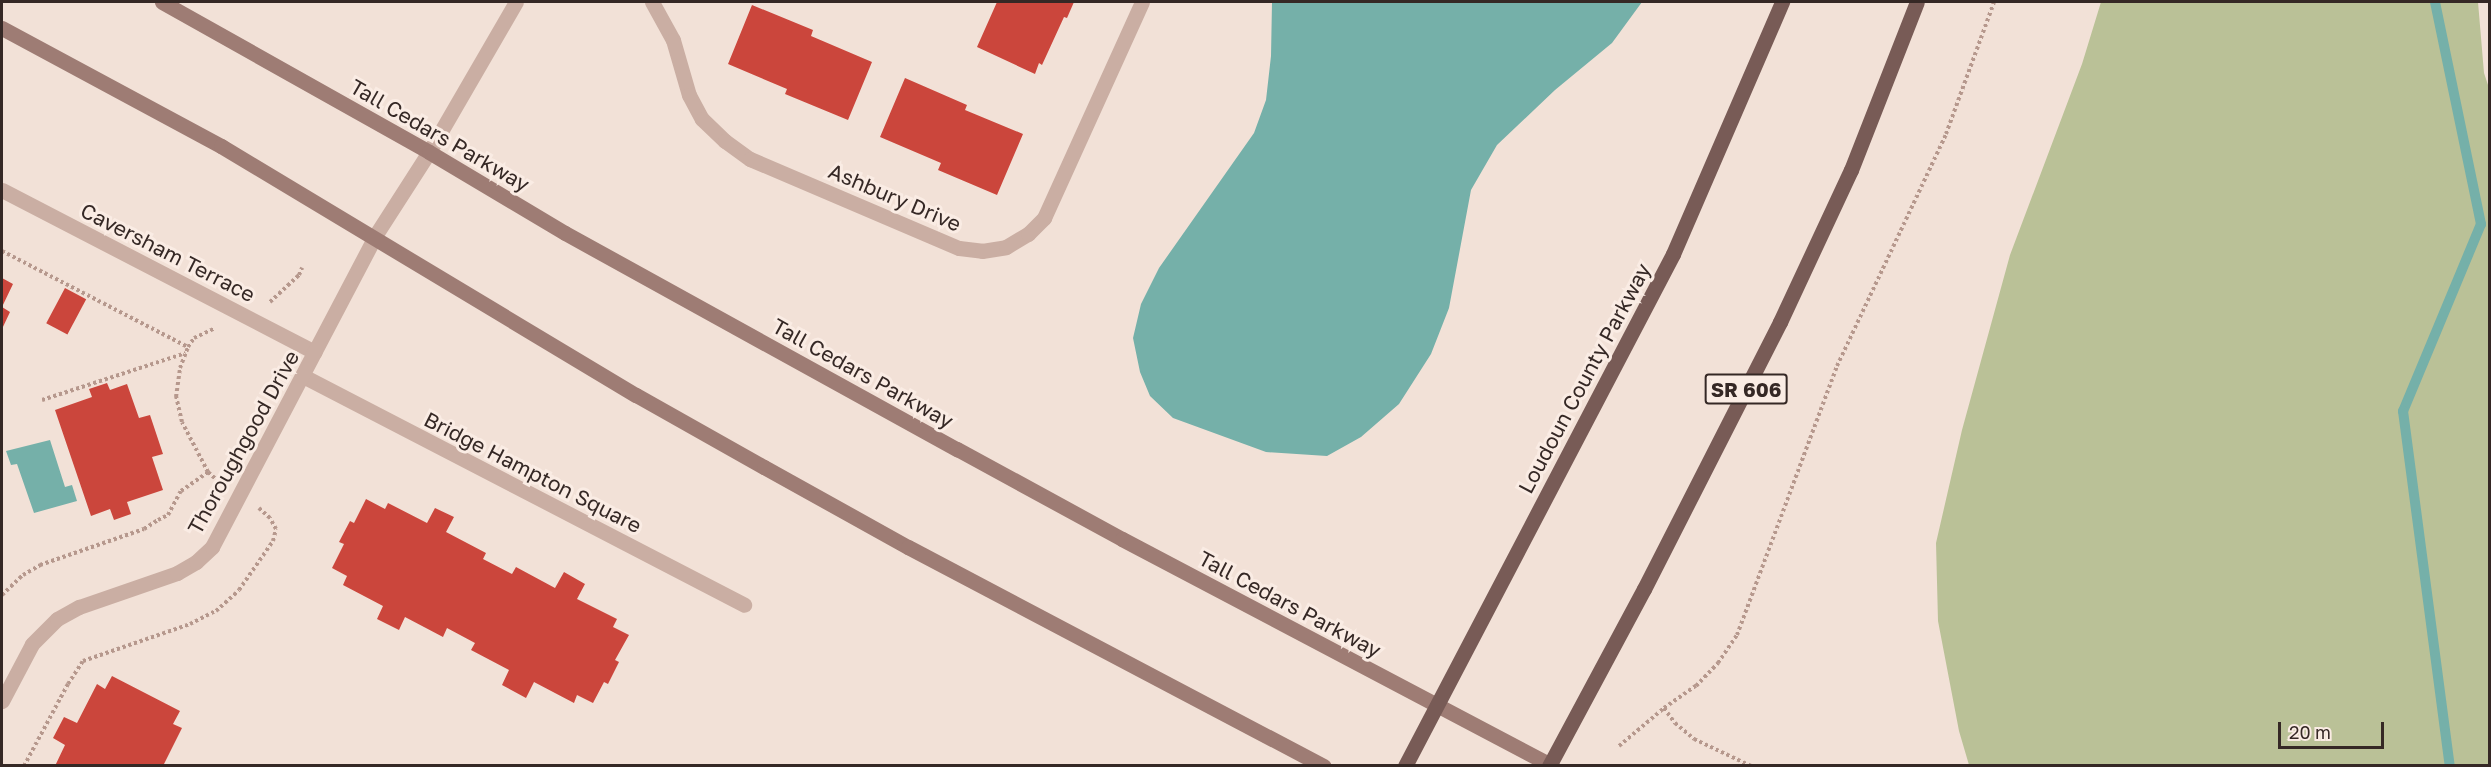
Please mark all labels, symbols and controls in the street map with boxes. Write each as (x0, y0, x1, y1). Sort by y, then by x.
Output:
street label: Tall Cedars Parkway (346, 73, 534, 197)
street label: Ashbury Drive (825, 158, 965, 236)
street label: Caversham Terrace (77, 197, 259, 307)
street label: Loudoun County Parkway (1513, 259, 1655, 497)
street label: Tall Cedars Parkway (768, 313, 958, 433)
street label: Thoroughgood Drive (182, 346, 304, 538)
road number: SR 606 (1704, 372, 1788, 406)
street label: Bridge Hampton Square (420, 406, 646, 538)
street label: Tall Cedars Parkway (1194, 545, 1386, 663)
scale bar (2281, 710, 2388, 748)
text: 20 m (2289, 721, 2331, 743)

